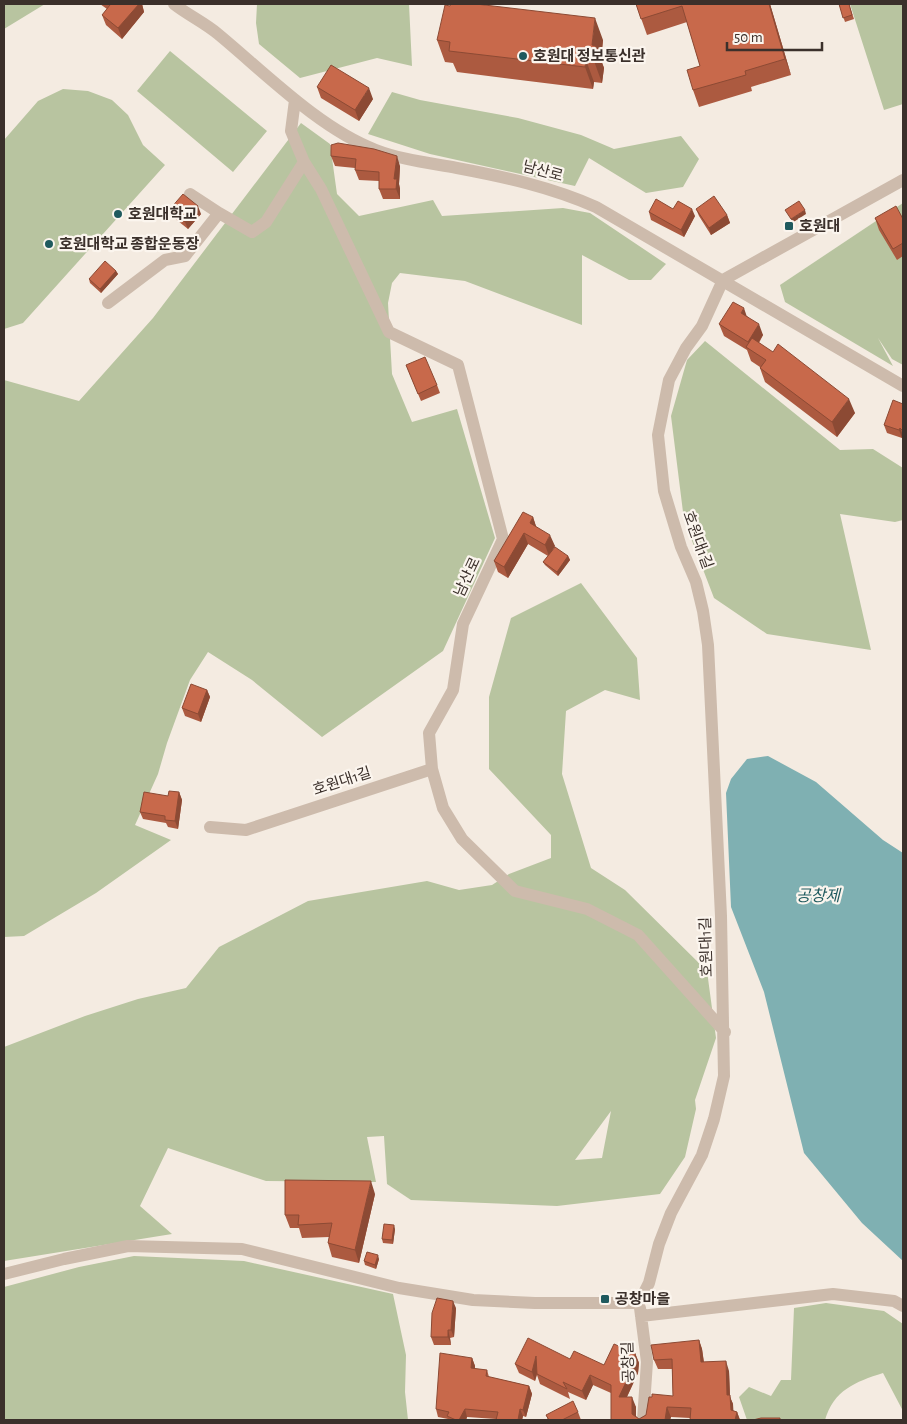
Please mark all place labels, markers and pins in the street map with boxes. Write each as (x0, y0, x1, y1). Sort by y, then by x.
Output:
place label: 호원대 정보통신관 (533, 48, 646, 64)
marker: 호원대 정보통신관 (517, 50, 529, 62)
place label: 호원대학교 (128, 205, 197, 222)
marker: 호원대학교 (112, 208, 124, 220)
place label: 호원대 (799, 218, 840, 234)
marker: 호원대 (783, 220, 795, 232)
place label: 호원대학교 종합운동장 (59, 235, 199, 252)
marker: 호원대학교 종합운동장 (43, 238, 55, 250)
place label: 공창마을 (615, 1291, 670, 1307)
marker: 공창마을 (599, 1293, 611, 1305)

